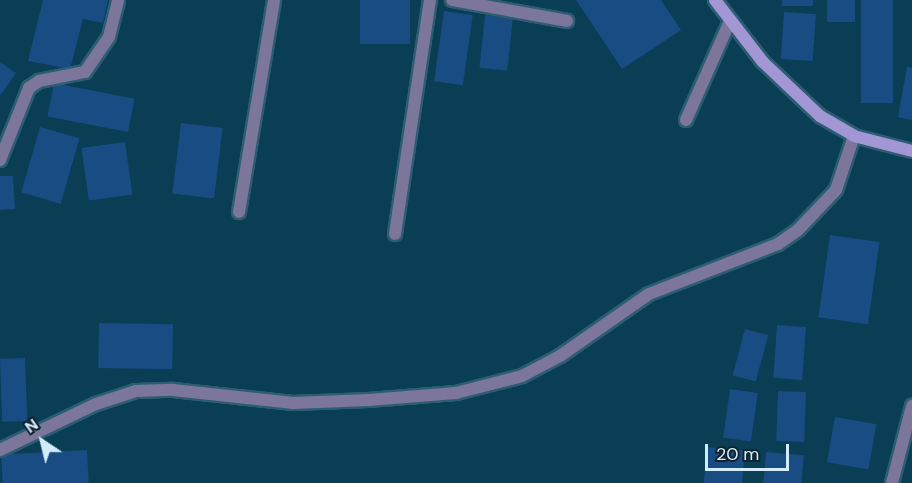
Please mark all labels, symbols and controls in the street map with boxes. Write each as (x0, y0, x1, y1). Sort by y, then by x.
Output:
north arrow (12, 411, 72, 471)
text: N (21, 414, 42, 438)
scale bar (708, 432, 792, 470)
text: 20 m (716, 442, 759, 466)

